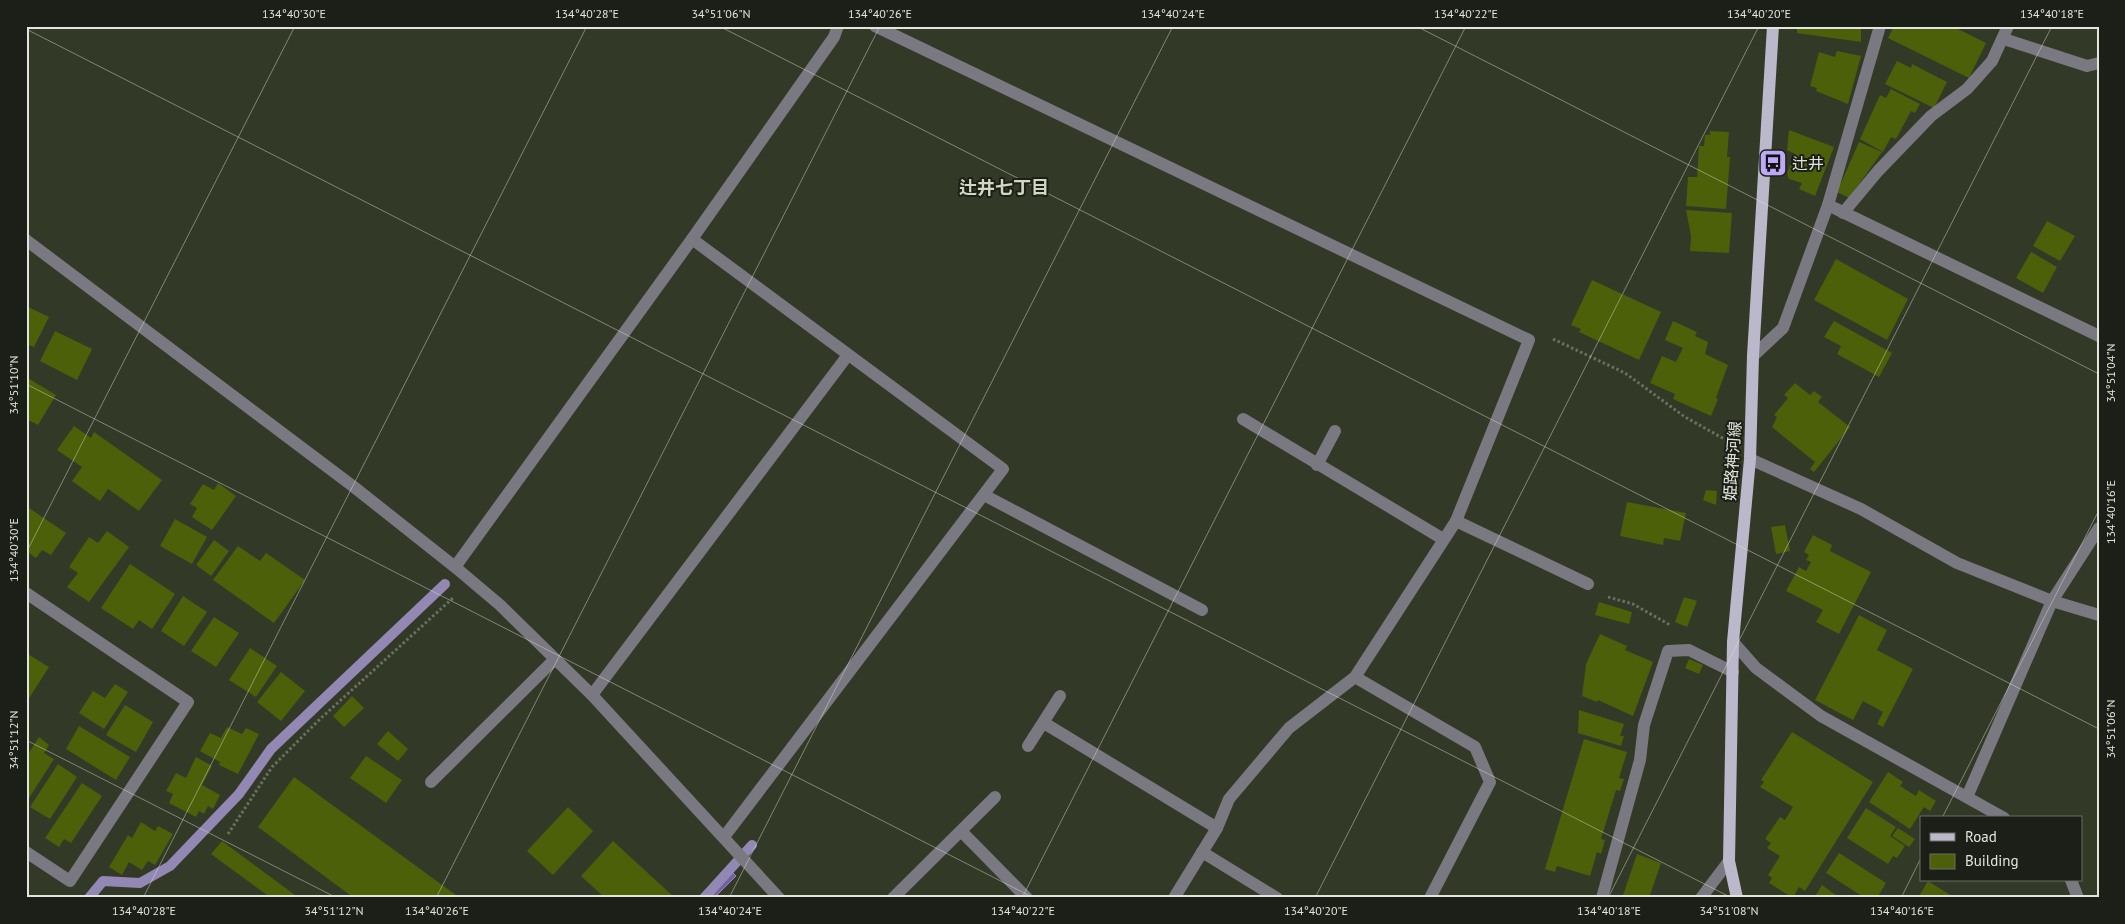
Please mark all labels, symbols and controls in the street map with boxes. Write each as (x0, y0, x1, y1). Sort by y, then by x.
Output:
text: 134°40'30"E (262, 6, 326, 21)
text: 134°40'28"E (555, 6, 619, 21)
text: 34°51'06"N (691, 6, 751, 21)
text: 134°40'26"E (848, 6, 912, 21)
text: 134°40'24"E (1141, 6, 1205, 21)
text: 134°40'22"E (1434, 6, 1498, 21)
text: 134°40'20"E (1727, 6, 1791, 21)
text: 134°40'18"E (2020, 6, 2084, 21)
bus stop icon: 辻井 (1758, 148, 1788, 178)
place label: 辻井 (1792, 153, 1824, 173)
district label: 辻井七丁目 (959, 176, 1049, 199)
text: 34°51'04"N (2103, 343, 2118, 403)
text: 34°51'10"N (6, 355, 21, 415)
street label: 姫路神河線 (1719, 420, 1745, 502)
text: 134°40'16"E (2103, 480, 2118, 544)
text: 134°40'30"E (6, 518, 21, 582)
text: 34°51'06"N (2103, 699, 2118, 759)
text: 34°51'12"N (6, 710, 21, 770)
legend (1920, 816, 2082, 882)
text: Road (1965, 827, 1997, 846)
text: Building (1965, 851, 2019, 870)
text: 134°40'28"E (112, 903, 176, 918)
text: 34°51'12"N (304, 903, 364, 918)
text: 134°40'26"E (405, 903, 469, 918)
text: 134°40'24"E (698, 903, 762, 918)
text: 134°40'22"E (991, 903, 1055, 918)
text: 134°40'20"E (1284, 903, 1348, 918)
text: 134°40'18"E (1577, 903, 1641, 918)
text: 34°51'08"N (1699, 903, 1759, 918)
text: 134°40'16"E (1870, 903, 1934, 918)

